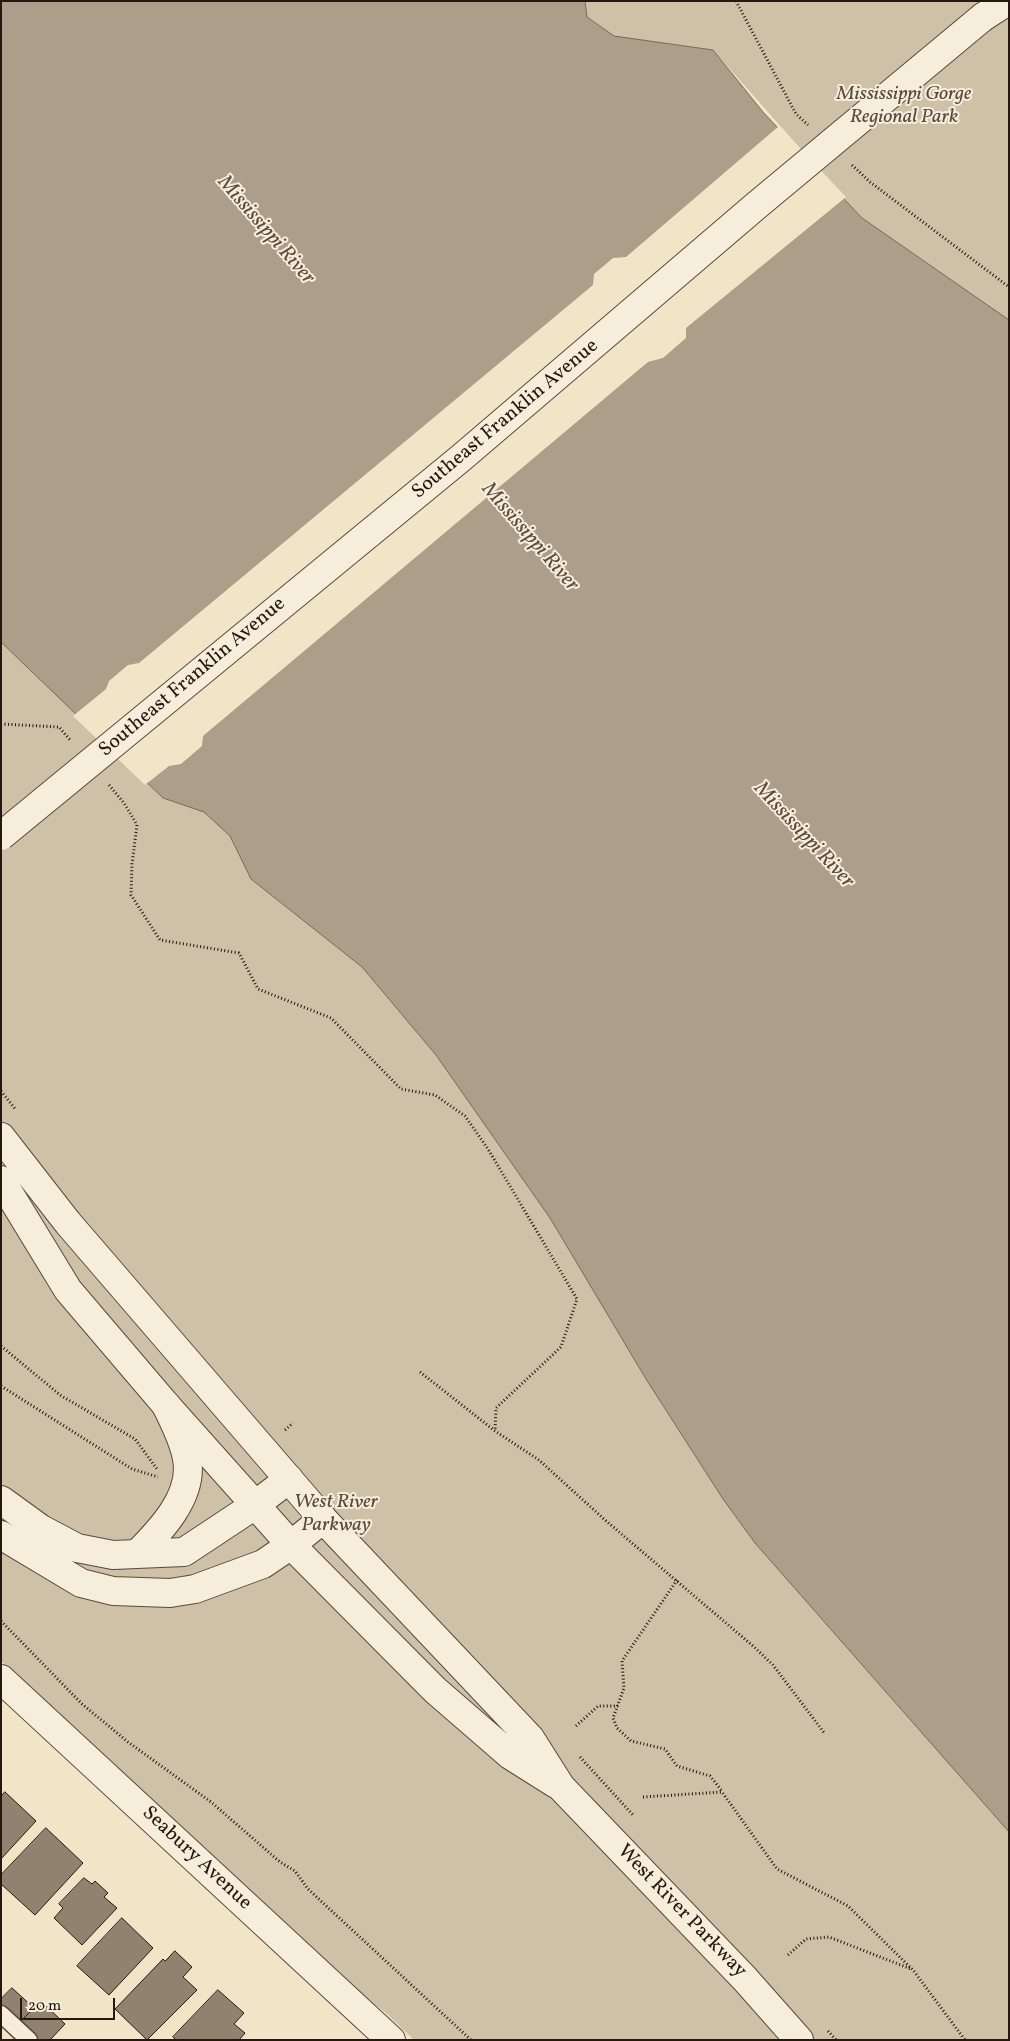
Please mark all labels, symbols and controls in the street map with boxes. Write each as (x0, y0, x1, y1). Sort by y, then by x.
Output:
park label: Mississippi Gorge Regional Park (837, 83, 971, 130)
water label: Mississippi River (211, 171, 319, 291)
street label: Southeast Franklin Avenue (408, 335, 604, 505)
water label: Mississippi River (475, 478, 583, 598)
street label: Southeast Franklin Avenue (95, 593, 291, 763)
water label: Mississippi River (747, 778, 859, 894)
park label: West River Parkway (294, 1491, 378, 1538)
street label: Seabury Avenue (136, 1802, 256, 1916)
street label: West River Parkway (611, 1840, 751, 1984)
scale bar (22, 1988, 118, 2020)
text: 20 m (28, 1996, 61, 2017)

